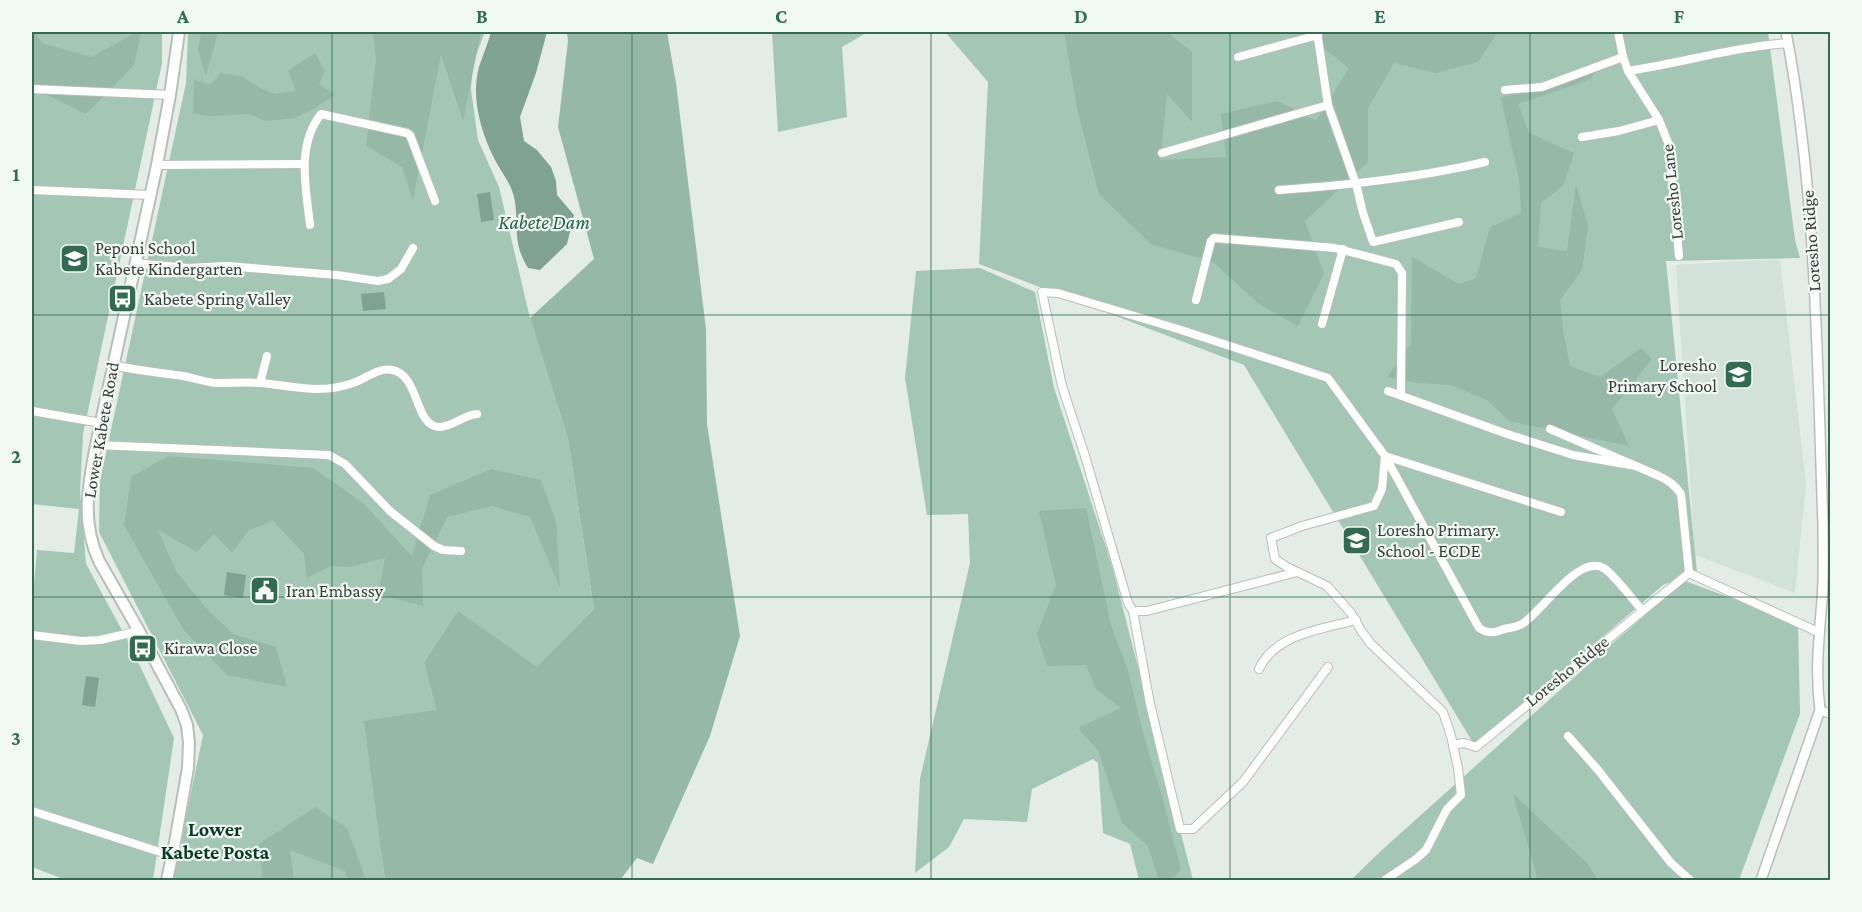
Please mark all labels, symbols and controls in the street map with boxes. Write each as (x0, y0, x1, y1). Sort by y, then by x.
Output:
text: A (176, 5, 190, 27)
text: B (476, 5, 488, 27)
text: C (775, 5, 787, 27)
text: D (1074, 5, 1088, 27)
text: E (1374, 5, 1386, 27)
text: F (1674, 5, 1685, 27)
street label: Loresho Lane (1657, 143, 1687, 241)
text: 1 (12, 163, 20, 185)
street label: Loresho Ridge (1797, 190, 1825, 292)
water label: Kabete Dam (498, 211, 590, 233)
place label: Peponi School Kabete Kindergarten (95, 238, 243, 279)
school or university icon: Peponi School Kabete Kindergarten (58, 242, 90, 274)
bus stop icon: Kabete Spring Valley (107, 283, 139, 315)
place label: Kabete Spring Valley (144, 289, 292, 309)
place label: Loresho Primary School (1608, 355, 1717, 396)
school or university icon: Loresho Primary School (1722, 359, 1754, 391)
street label: Lower Kabete Road (79, 360, 123, 500)
text: 2 (11, 445, 21, 467)
place label: Loresho Primary. School - ECDE (1377, 520, 1499, 561)
school or university icon: Loresho Primary. School - ECDE (1340, 524, 1372, 556)
public building icon: Iran Embassy (249, 575, 281, 607)
place label: Iran Embassy (286, 581, 384, 601)
street label: Loresho Ridge (1521, 631, 1613, 711)
bus stop icon: Kirawa Close (127, 632, 159, 664)
place label: Kirawa Close (164, 638, 258, 658)
text: 3 (11, 727, 21, 749)
district label: Lower Kabete Posta (161, 818, 270, 863)

